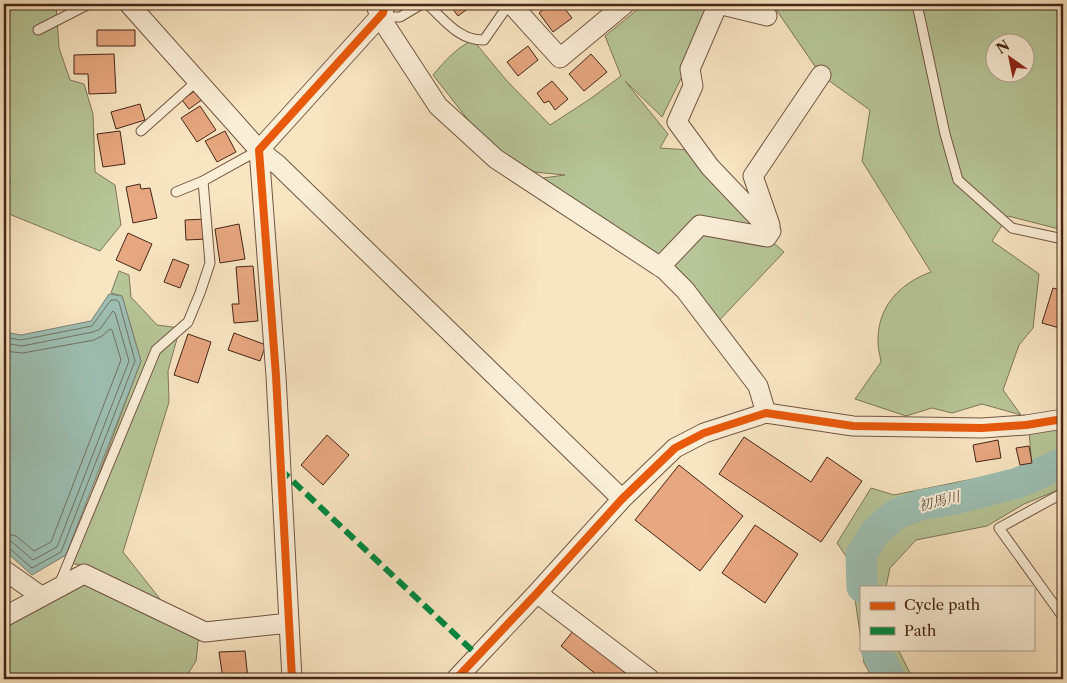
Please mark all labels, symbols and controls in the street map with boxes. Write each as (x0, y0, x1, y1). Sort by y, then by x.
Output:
north arrow (984, 32, 1034, 82)
text: N (993, 36, 1013, 58)
water label: 初馬川 (916, 487, 963, 515)
legend (860, 586, 1034, 650)
text: Cycle path (904, 595, 981, 614)
text: Path (904, 621, 937, 640)

